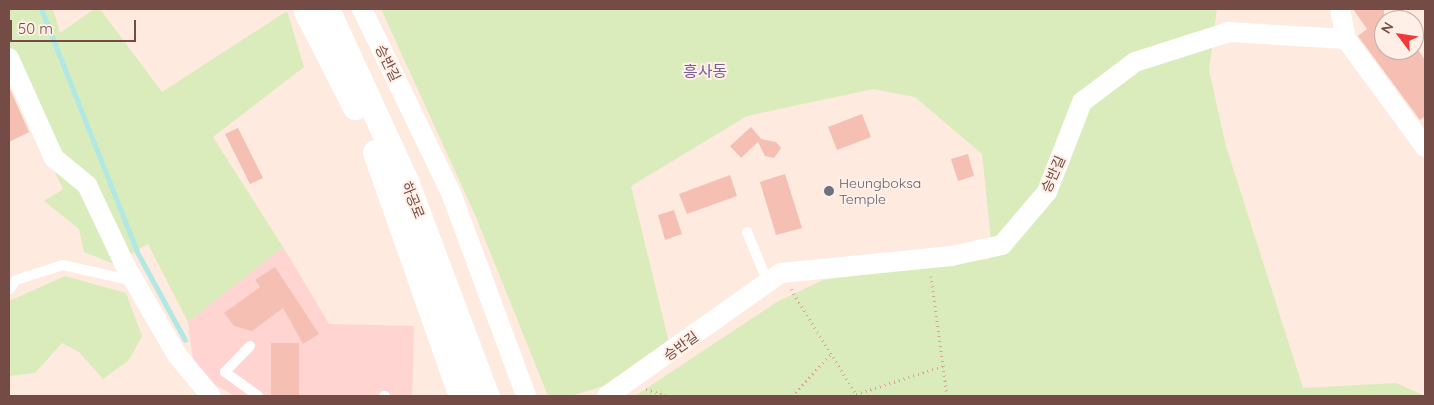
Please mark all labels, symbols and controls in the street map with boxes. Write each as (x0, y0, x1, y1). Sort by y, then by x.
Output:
scale bar (12, 10, 139, 42)
north arrow (1374, 10, 1424, 60)
text: 50 m (18, 19, 53, 38)
text: N (1377, 19, 1397, 37)
street label: 승반길 (372, 42, 404, 84)
district label: 흥사동 (683, 61, 727, 81)
street label: 승반길 (1037, 153, 1069, 195)
place label: Heungboksa Temple (839, 175, 921, 208)
street label: 하공로 (398, 179, 428, 221)
marker: Heungboksa Temple (823, 185, 835, 197)
street label: 승반길 (660, 328, 702, 364)

